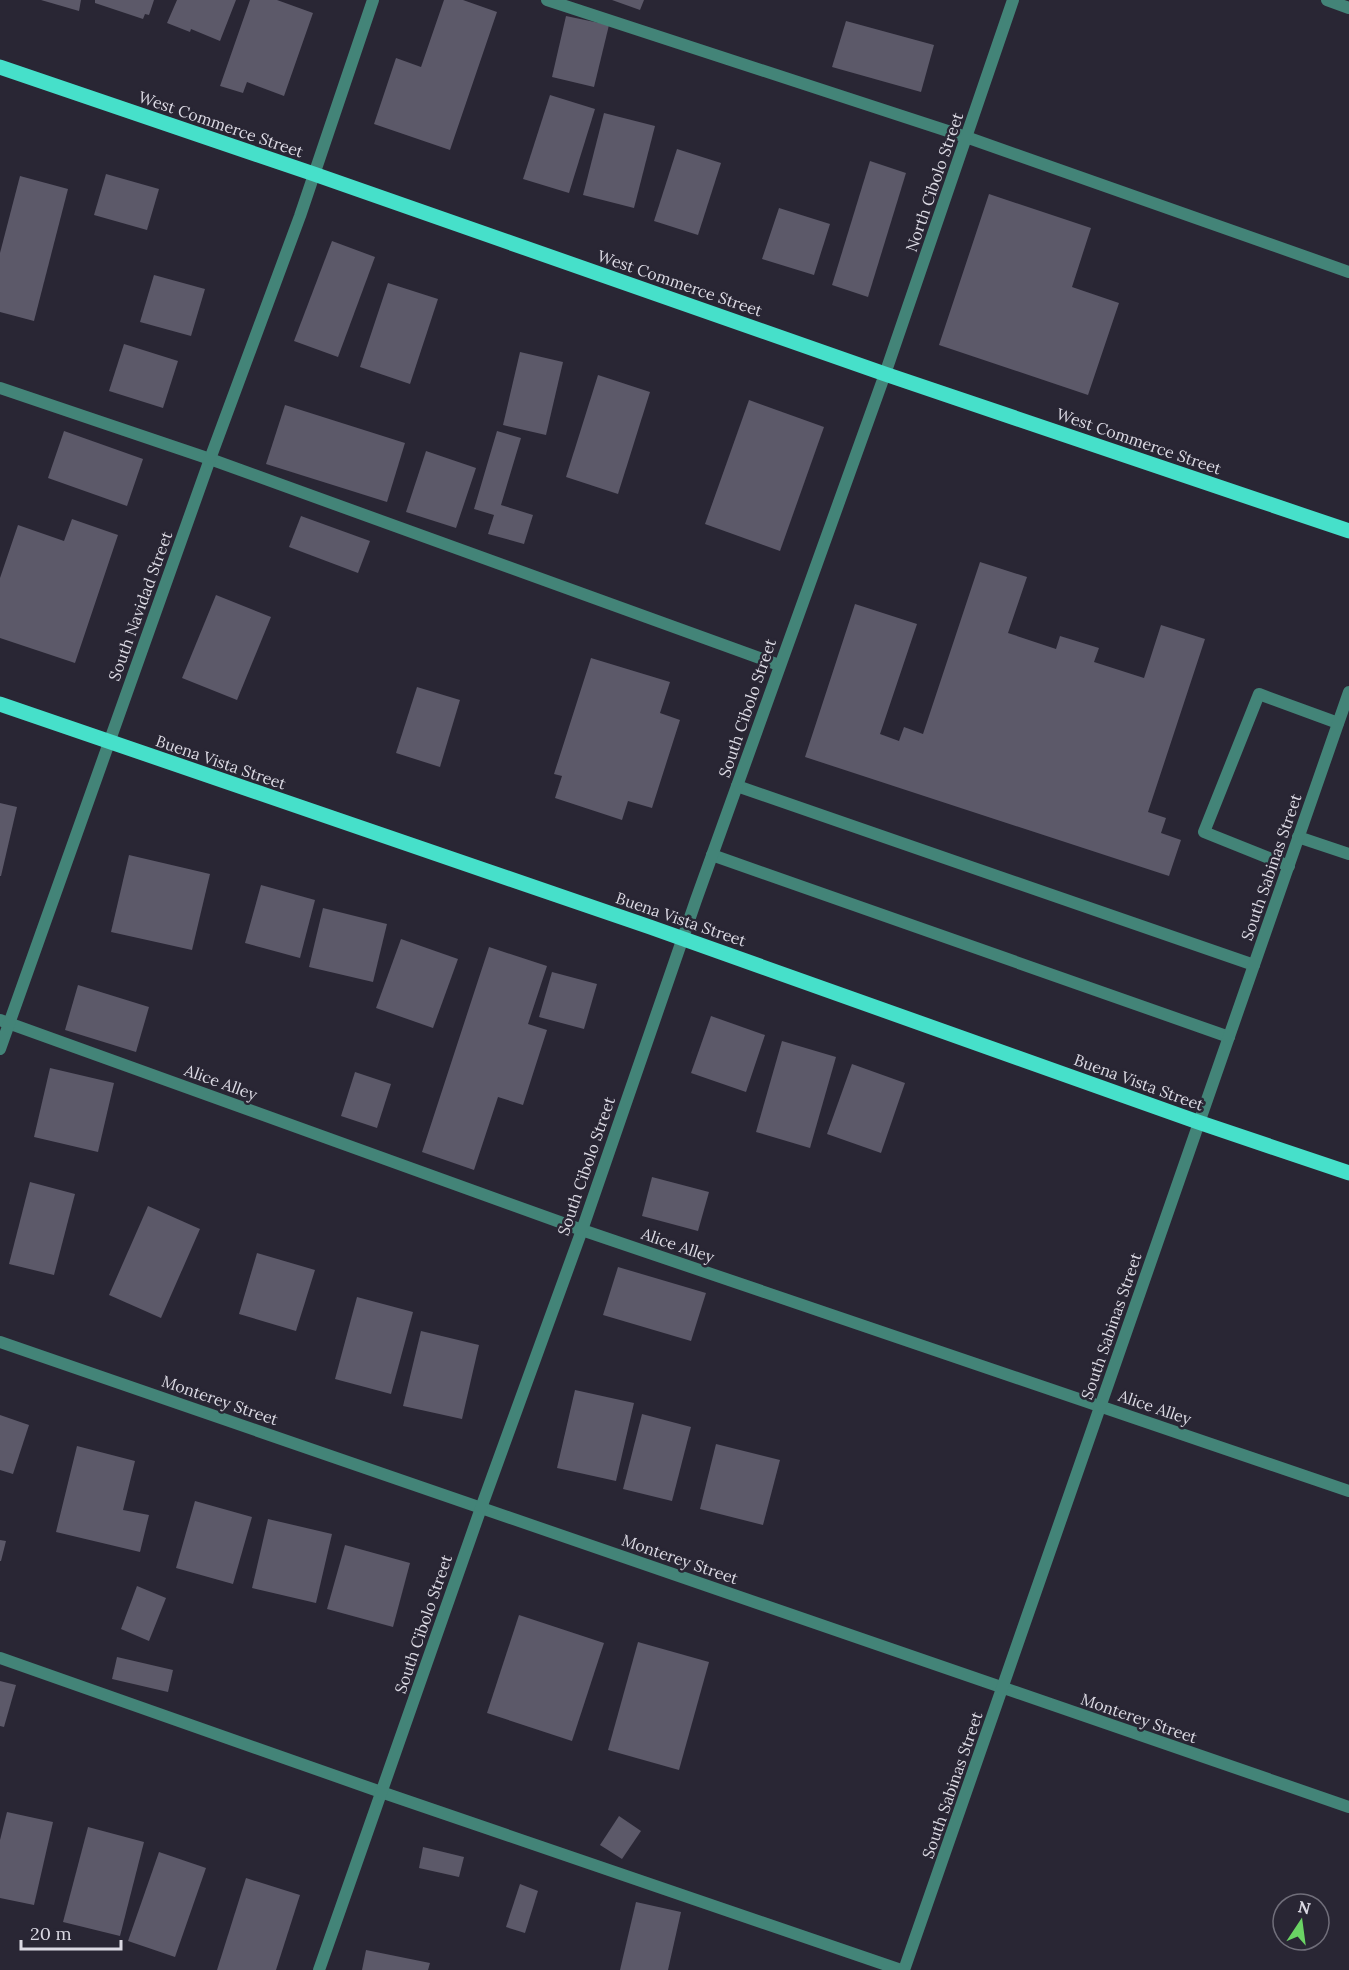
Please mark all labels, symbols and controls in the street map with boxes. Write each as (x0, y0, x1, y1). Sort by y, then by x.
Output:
street label: West Commerce Street (136, 86, 307, 162)
street label: North Cibolo Street (901, 109, 967, 254)
street label: West Commerce Street (595, 245, 766, 321)
street label: West Commerce Street (1054, 403, 1225, 479)
street label: South Navidad Street (104, 528, 177, 684)
street label: South Cibolo Street (714, 635, 780, 780)
street label: Buena Vista Street (153, 730, 289, 794)
street label: South Sabinas Street (1236, 790, 1306, 943)
street label: Buena Vista Street (613, 887, 749, 951)
street label: Buena Vista Street (1072, 1049, 1207, 1115)
street label: Alice Alley (181, 1059, 261, 1105)
street label: South Cibolo Street (553, 1093, 619, 1238)
street label: Alice Alley (638, 1223, 718, 1267)
street label: South Sabinas Street (1076, 1249, 1146, 1402)
street label: Monterey Street (159, 1371, 282, 1430)
street label: Alice Alley (1115, 1385, 1195, 1429)
street label: Monterey Street (619, 1530, 742, 1589)
street label: South Cibolo Street (390, 1551, 456, 1696)
street label: Monterey Street (1078, 1689, 1201, 1748)
street label: South Sabinas Street (917, 1708, 987, 1861)
north arrow (1271, 1892, 1331, 1952)
text: N (1296, 1896, 1313, 1919)
scale bar (21, 1913, 122, 1951)
text: 20 m (30, 1922, 72, 1945)

